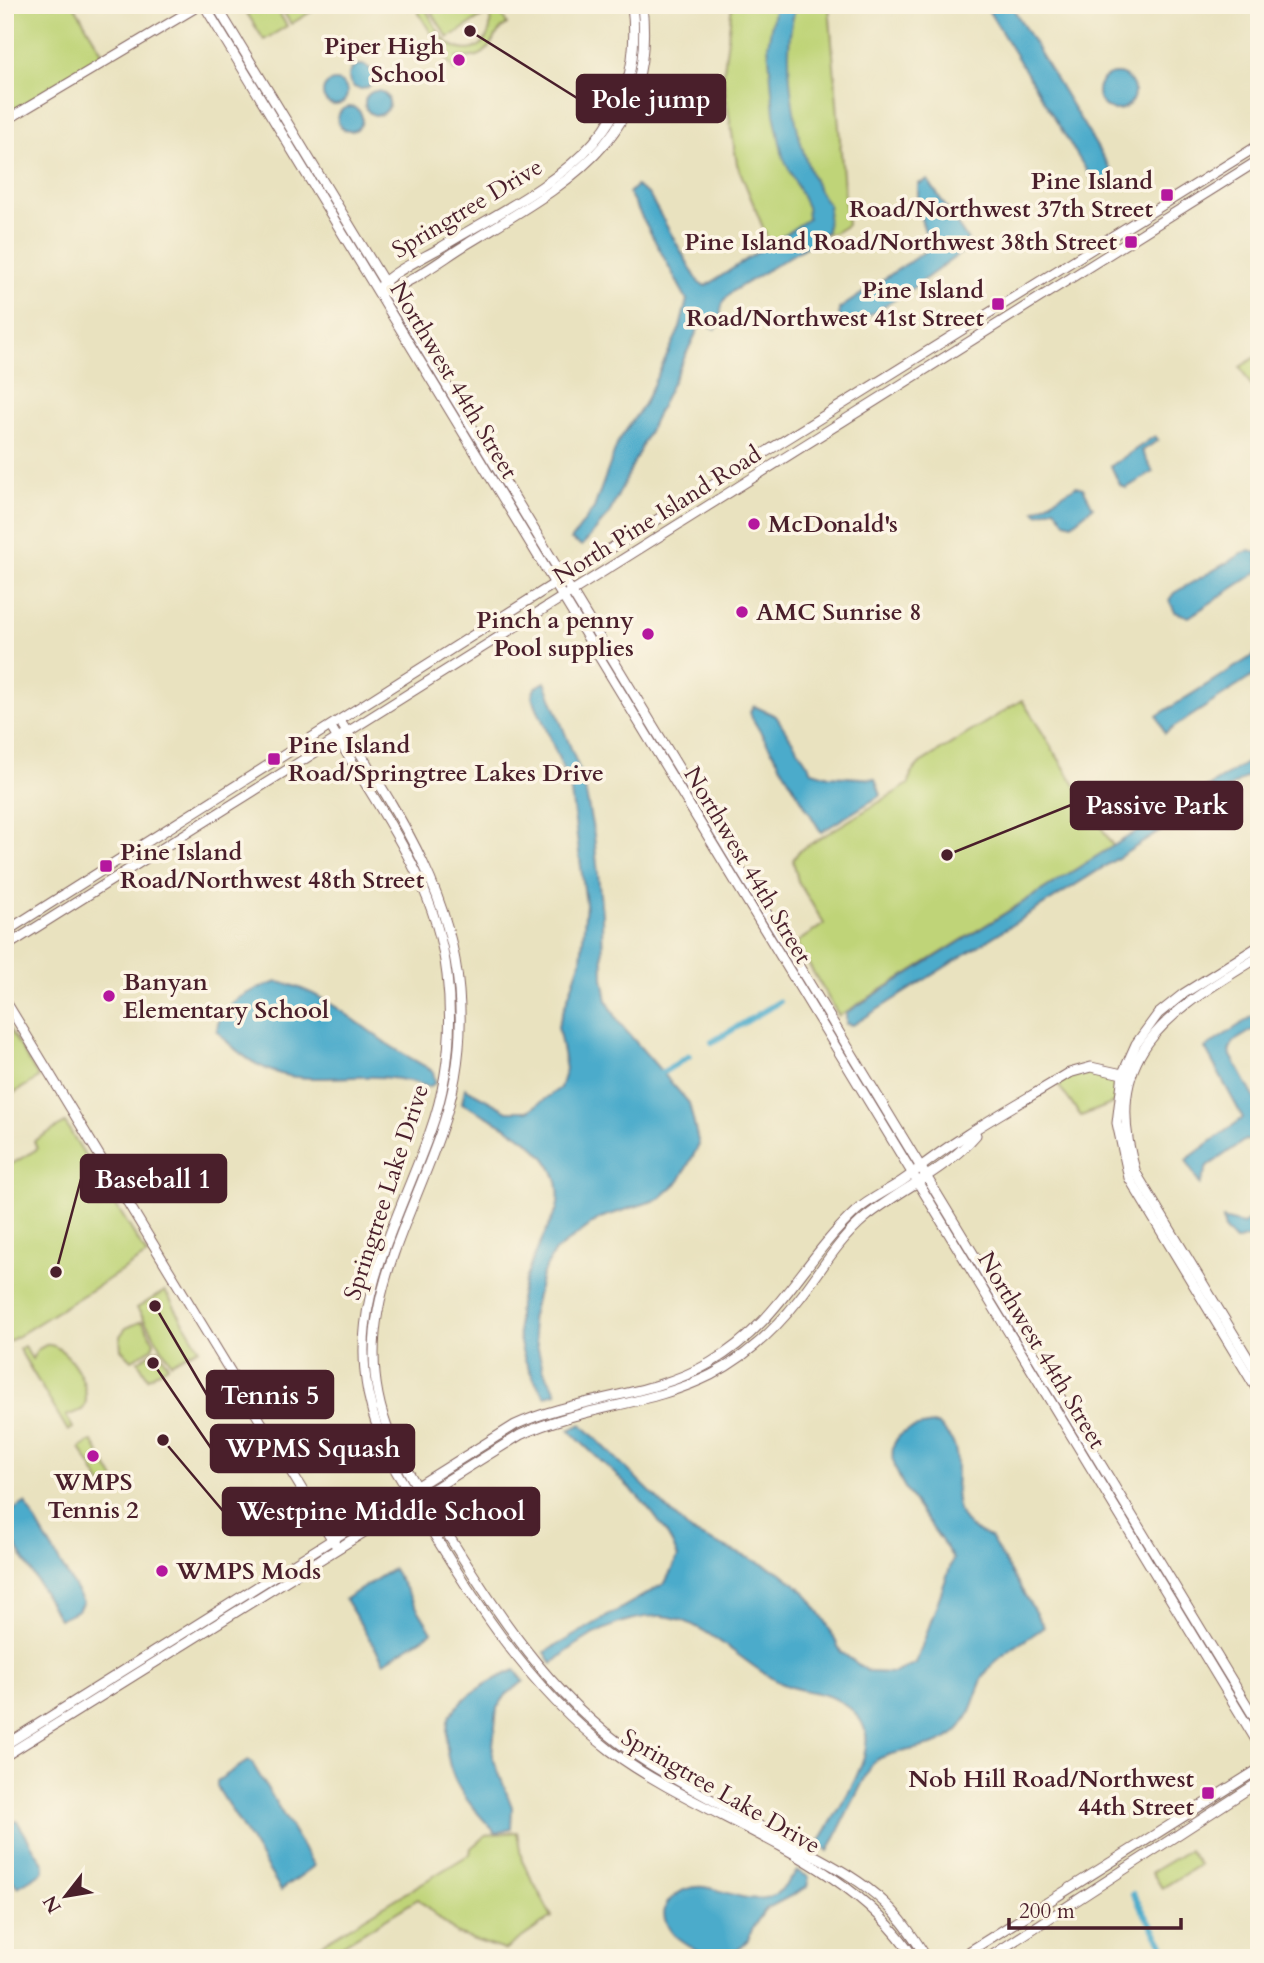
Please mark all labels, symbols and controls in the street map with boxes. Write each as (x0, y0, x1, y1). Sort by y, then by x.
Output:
place label: Piper High School (324, 30, 445, 91)
marker: Piper High School (451, 52, 467, 68)
callout: Pole jump (577, 75, 725, 122)
text: Pole jump (591, 82, 711, 117)
street label: Springtree Drive (386, 151, 549, 266)
place label: Pine Island Road/Northwest 37th Street (849, 165, 1154, 226)
marker: Pine Island Road/Northwest 37th Street (1159, 187, 1175, 203)
place label: Pine Island Road/Northwest 38th Street (684, 226, 1118, 259)
marker: Pine Island Road/Northwest 38th Street (1123, 234, 1139, 250)
place label: Pine Island Road/Northwest 41st Street (686, 274, 985, 335)
street label: Northwest 44th Street (382, 275, 526, 485)
marker: Pine Island Road/Northwest 41st Street (990, 296, 1006, 312)
street label: North Pine Island Road (547, 438, 768, 593)
place label: McDonald's (768, 508, 898, 541)
marker: McDonald's (746, 516, 762, 532)
place label: AMC Sunrise 8 (756, 596, 921, 629)
place label: Pinch a penny Pool supplies (476, 604, 634, 665)
marker: AMC Sunrise 8 (734, 604, 750, 620)
marker: Pinch a penny Pool supplies (640, 626, 656, 642)
place label: Pine Island Road/Springtree Lakes Drive (288, 729, 604, 790)
marker: Pine Island Road/Springtree Lakes Drive (266, 751, 282, 767)
street label: Northwest 44th Street (676, 760, 820, 970)
callout: Passive Park (1071, 782, 1242, 829)
text: Passive Park (1085, 788, 1229, 823)
place label: Pine Island Road/Northwest 48th Street (120, 836, 425, 897)
marker: Pine Island Road/Northwest 48th Street (98, 858, 114, 874)
place label: Banyan Elementary School (123, 966, 329, 1027)
marker: Banyan Elementary School (101, 988, 117, 1004)
street label: Springtree Lake Drive (336, 1080, 437, 1304)
callout: Baseball 1 (81, 1155, 226, 1202)
text: Baseball 1 (95, 1162, 211, 1197)
street label: Northwest 44th Street (970, 1245, 1114, 1455)
callout: Tennis 5 (207, 1371, 333, 1418)
text: Tennis 5 (221, 1378, 319, 1413)
callout: WPMS Squash (211, 1425, 414, 1472)
text: WPMS Squash (224, 1431, 401, 1466)
marker: WMPS Tennis 2 (85, 1448, 101, 1464)
place label: WMPS Tennis 2 (47, 1466, 139, 1527)
callout: Westpine Middle School (223, 1488, 539, 1535)
text: Westpine Middle School (236, 1494, 526, 1529)
place label: WMPS Mods (175, 1555, 321, 1588)
marker: WMPS Mods (154, 1563, 170, 1579)
street label: Springtree Lake Drive (615, 1721, 826, 1862)
place label: Nob Hill Road/Northwest 44th Street (908, 1763, 1195, 1824)
marker: Nob Hill Road/Northwest 44th Street (1200, 1785, 1216, 1801)
north arrow (32, 1862, 102, 1932)
scale bar (1009, 1886, 1180, 1930)
text: N (37, 1890, 68, 1918)
text: 200 m (1019, 1897, 1075, 1926)

